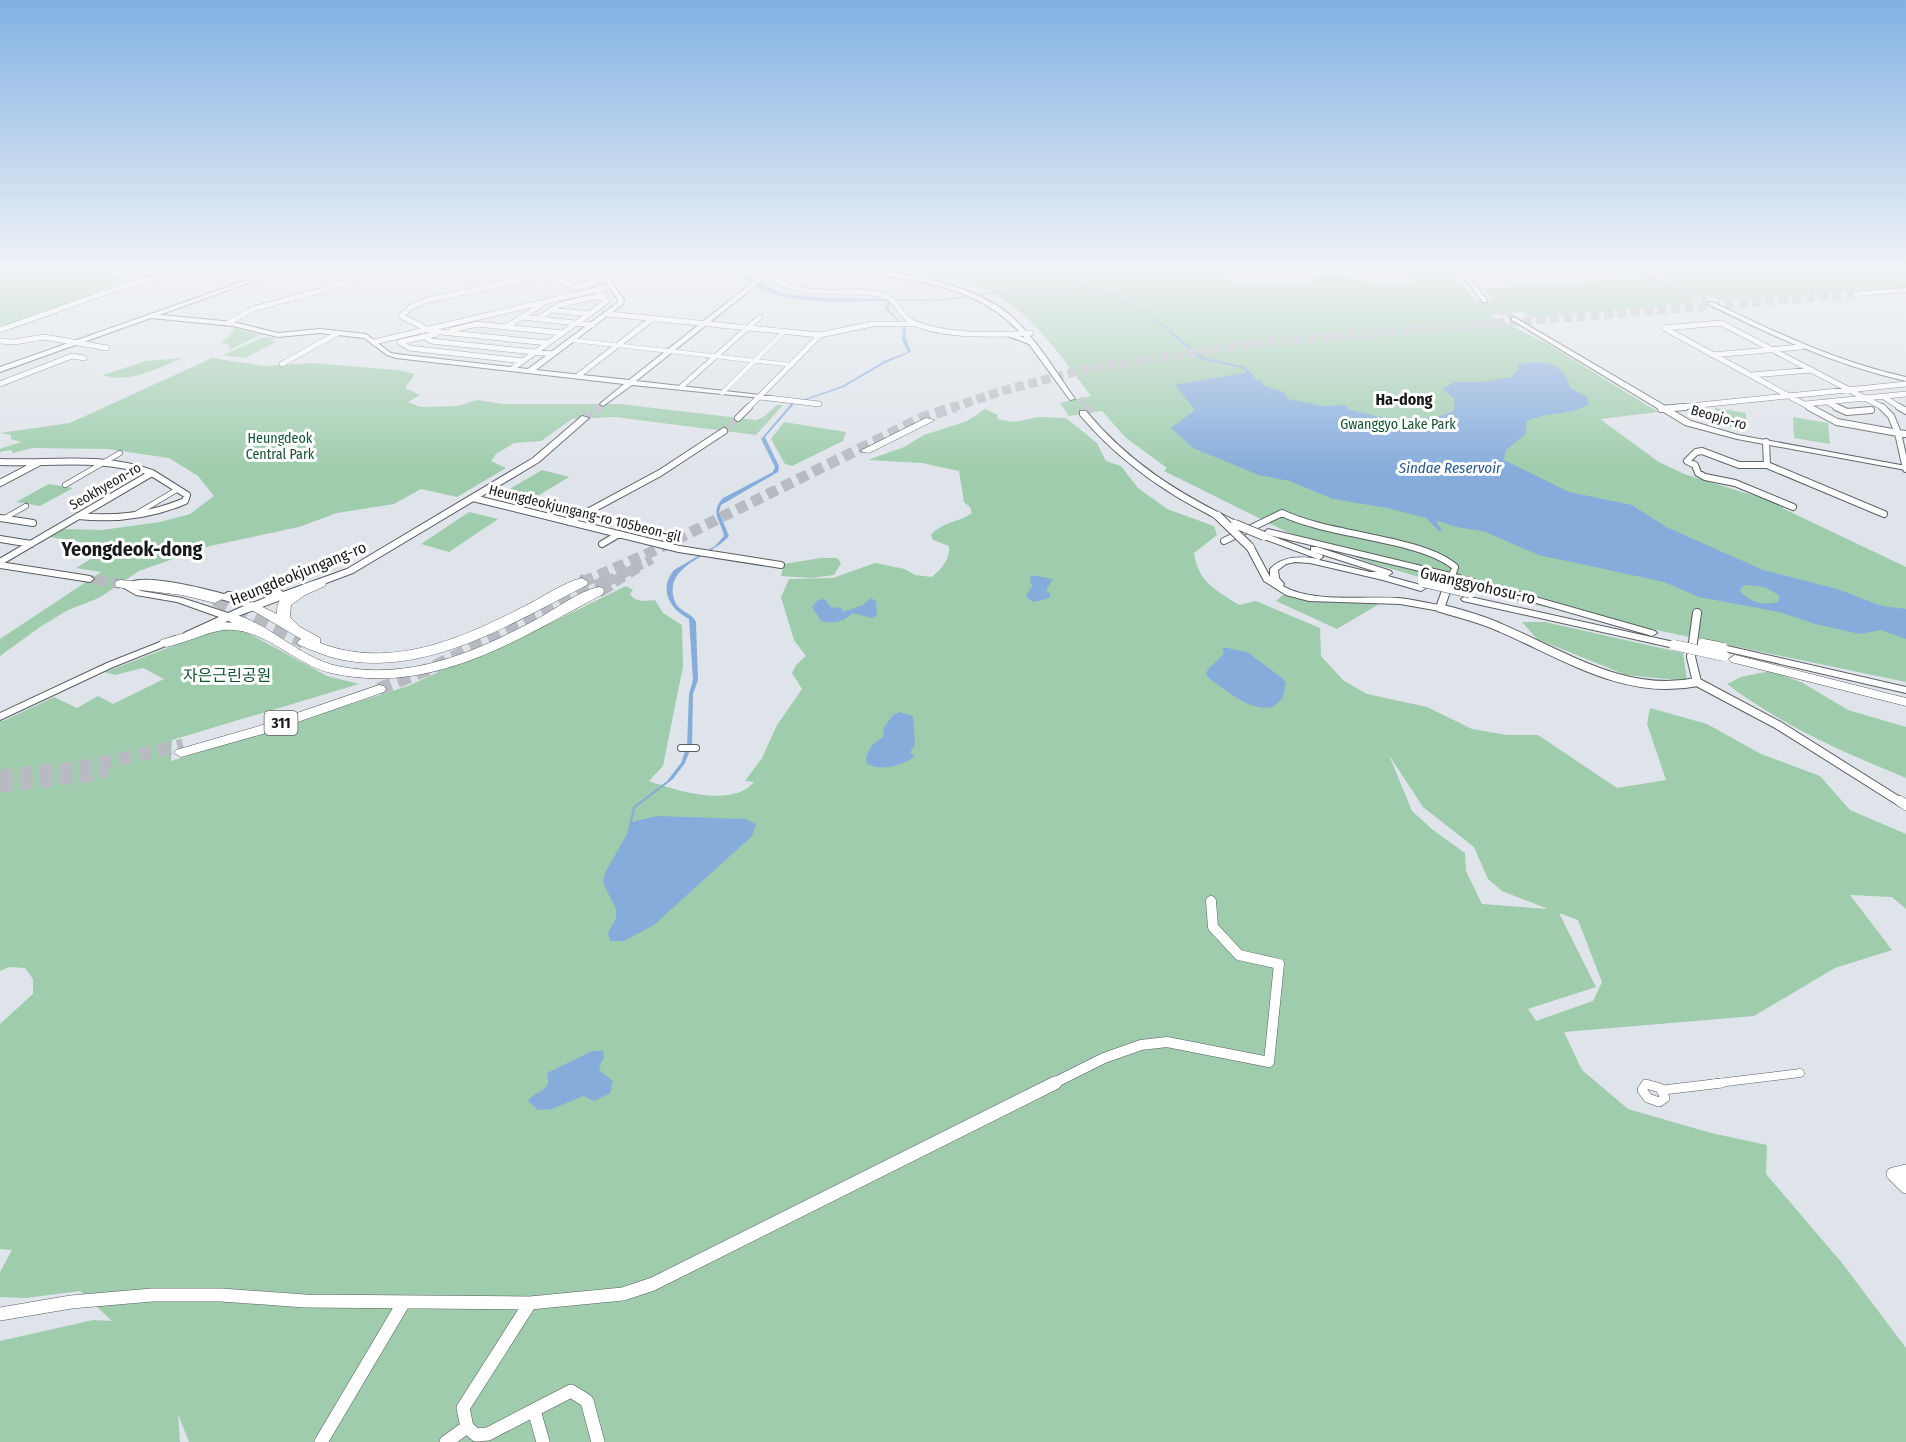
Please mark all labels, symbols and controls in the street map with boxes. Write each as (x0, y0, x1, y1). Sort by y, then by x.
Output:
district label: Ha-dong (1375, 390, 1433, 409)
street label: Beopjo-ro (1689, 401, 1749, 434)
park label: Gwanggyo Lake Park (1340, 416, 1456, 433)
park label: Heungdeok Central Park (246, 430, 315, 463)
street label: Seokhyeon-ro (66, 459, 144, 514)
water label: Sindae Reservoir (1398, 459, 1502, 477)
street label: Heungdeokjungang-ro 105beon-gil (487, 481, 683, 546)
district label: Yeongdeok-dong (60, 537, 203, 561)
street label: Heungdeokjungang-ro (227, 537, 369, 609)
street label: Gwanggyohosu-ro (1418, 563, 1537, 608)
park label: 자은근린공원 (183, 666, 271, 685)
road number: 311 (264, 711, 298, 735)

